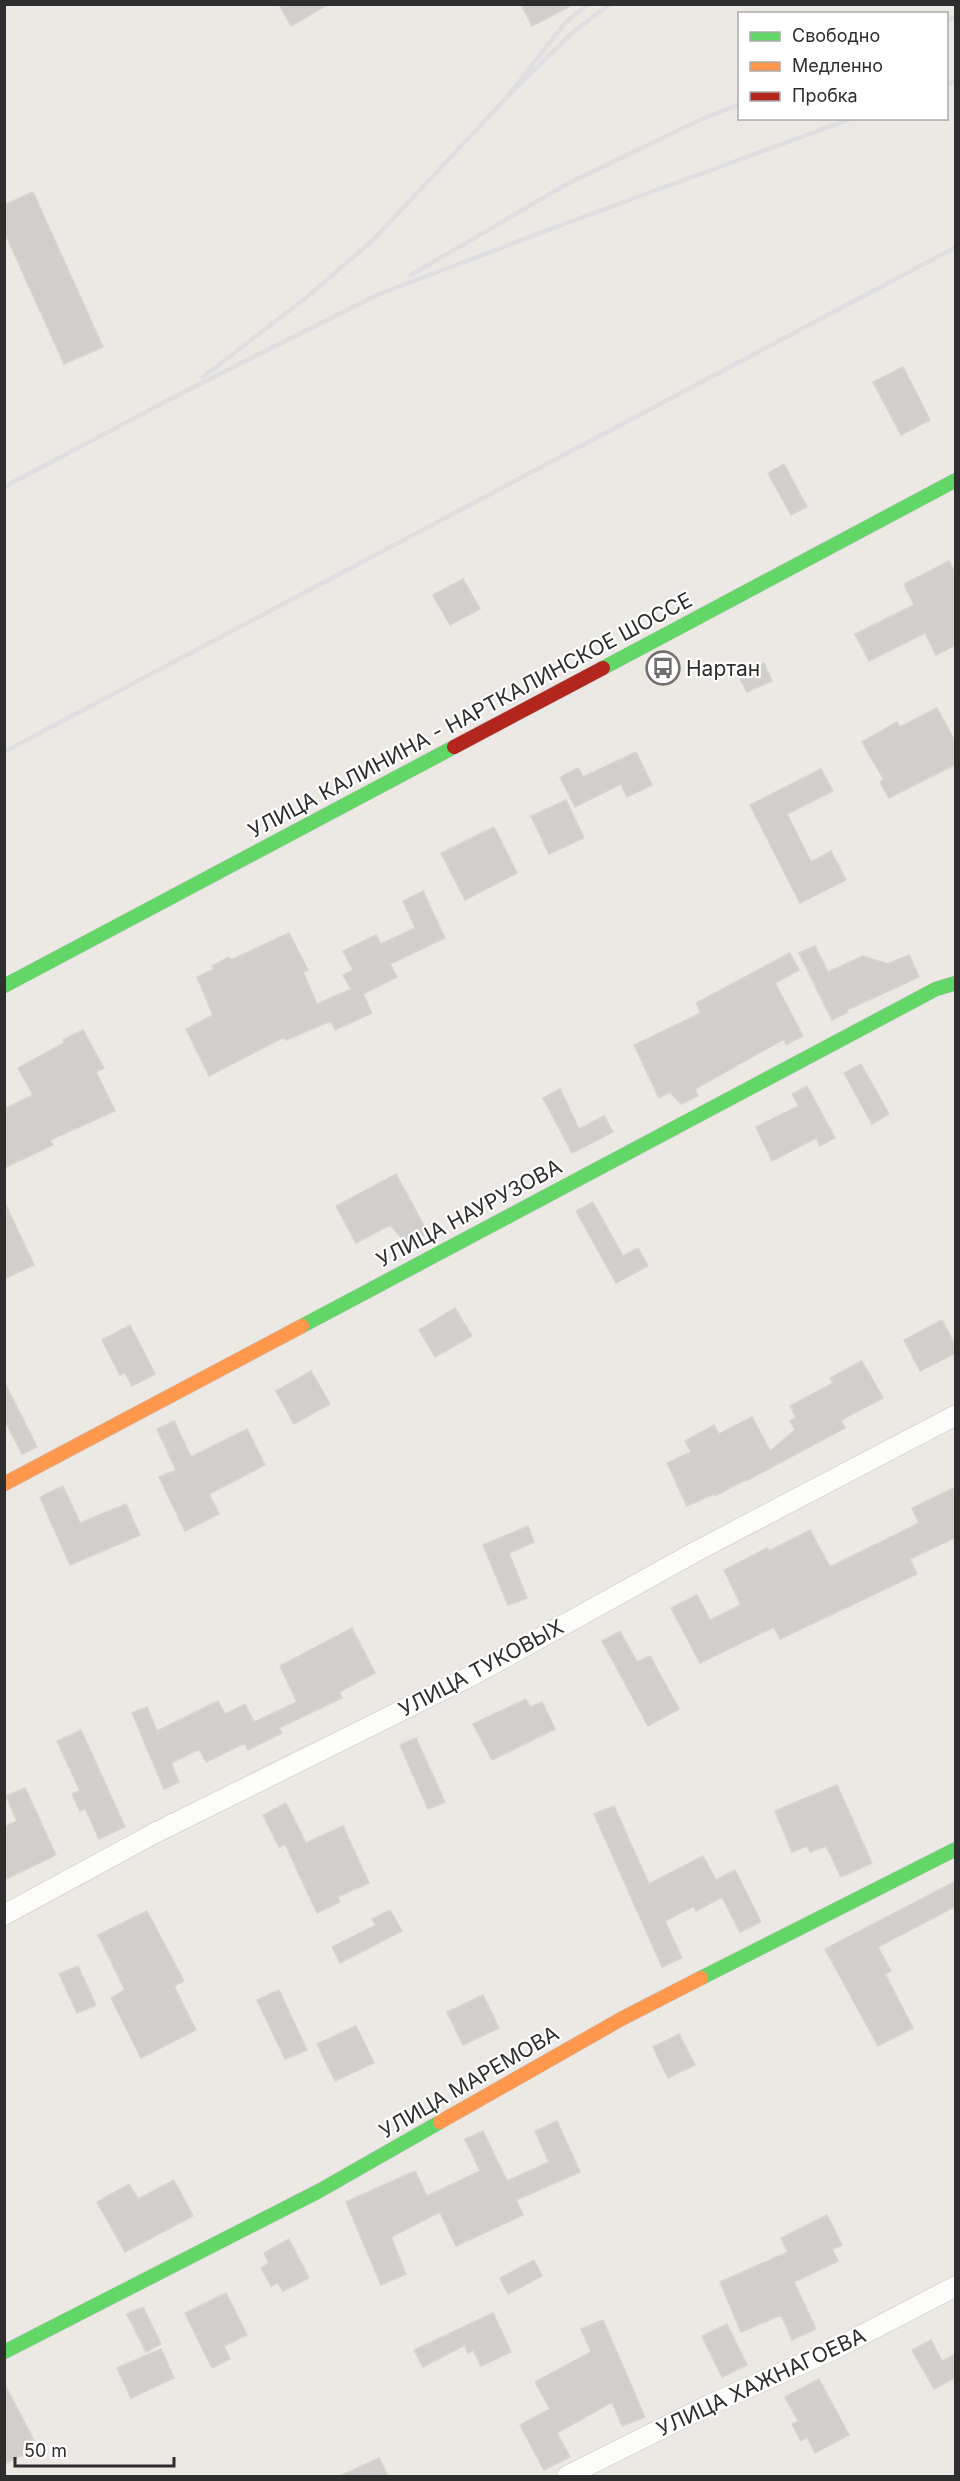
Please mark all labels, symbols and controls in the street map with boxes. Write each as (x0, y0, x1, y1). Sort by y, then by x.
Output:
legend (738, 12, 948, 120)
text: Свободно (792, 25, 880, 46)
text: Медленно (792, 55, 883, 76)
text: Пробка (792, 85, 858, 106)
street label: УЛИЦА КАЛИНИНА - НАРТКАЛИНСКОЕ ШОССЕ (244, 587, 696, 843)
bus stop icon: Нартан (645, 650, 681, 686)
place label: Нартан (686, 656, 760, 681)
street label: УЛИЦА НАУРУЗОВА (372, 1154, 566, 1272)
street label: УЛИЦА ТУКОВЫХ (394, 1614, 568, 1722)
street label: УЛИЦА МАРЕМОВА (375, 2020, 563, 2144)
street label: УЛИЦА ХАЖНАГОЕВА (653, 2323, 869, 2441)
scale bar (15, 2430, 174, 2468)
text: 50 m (24, 2440, 67, 2461)

